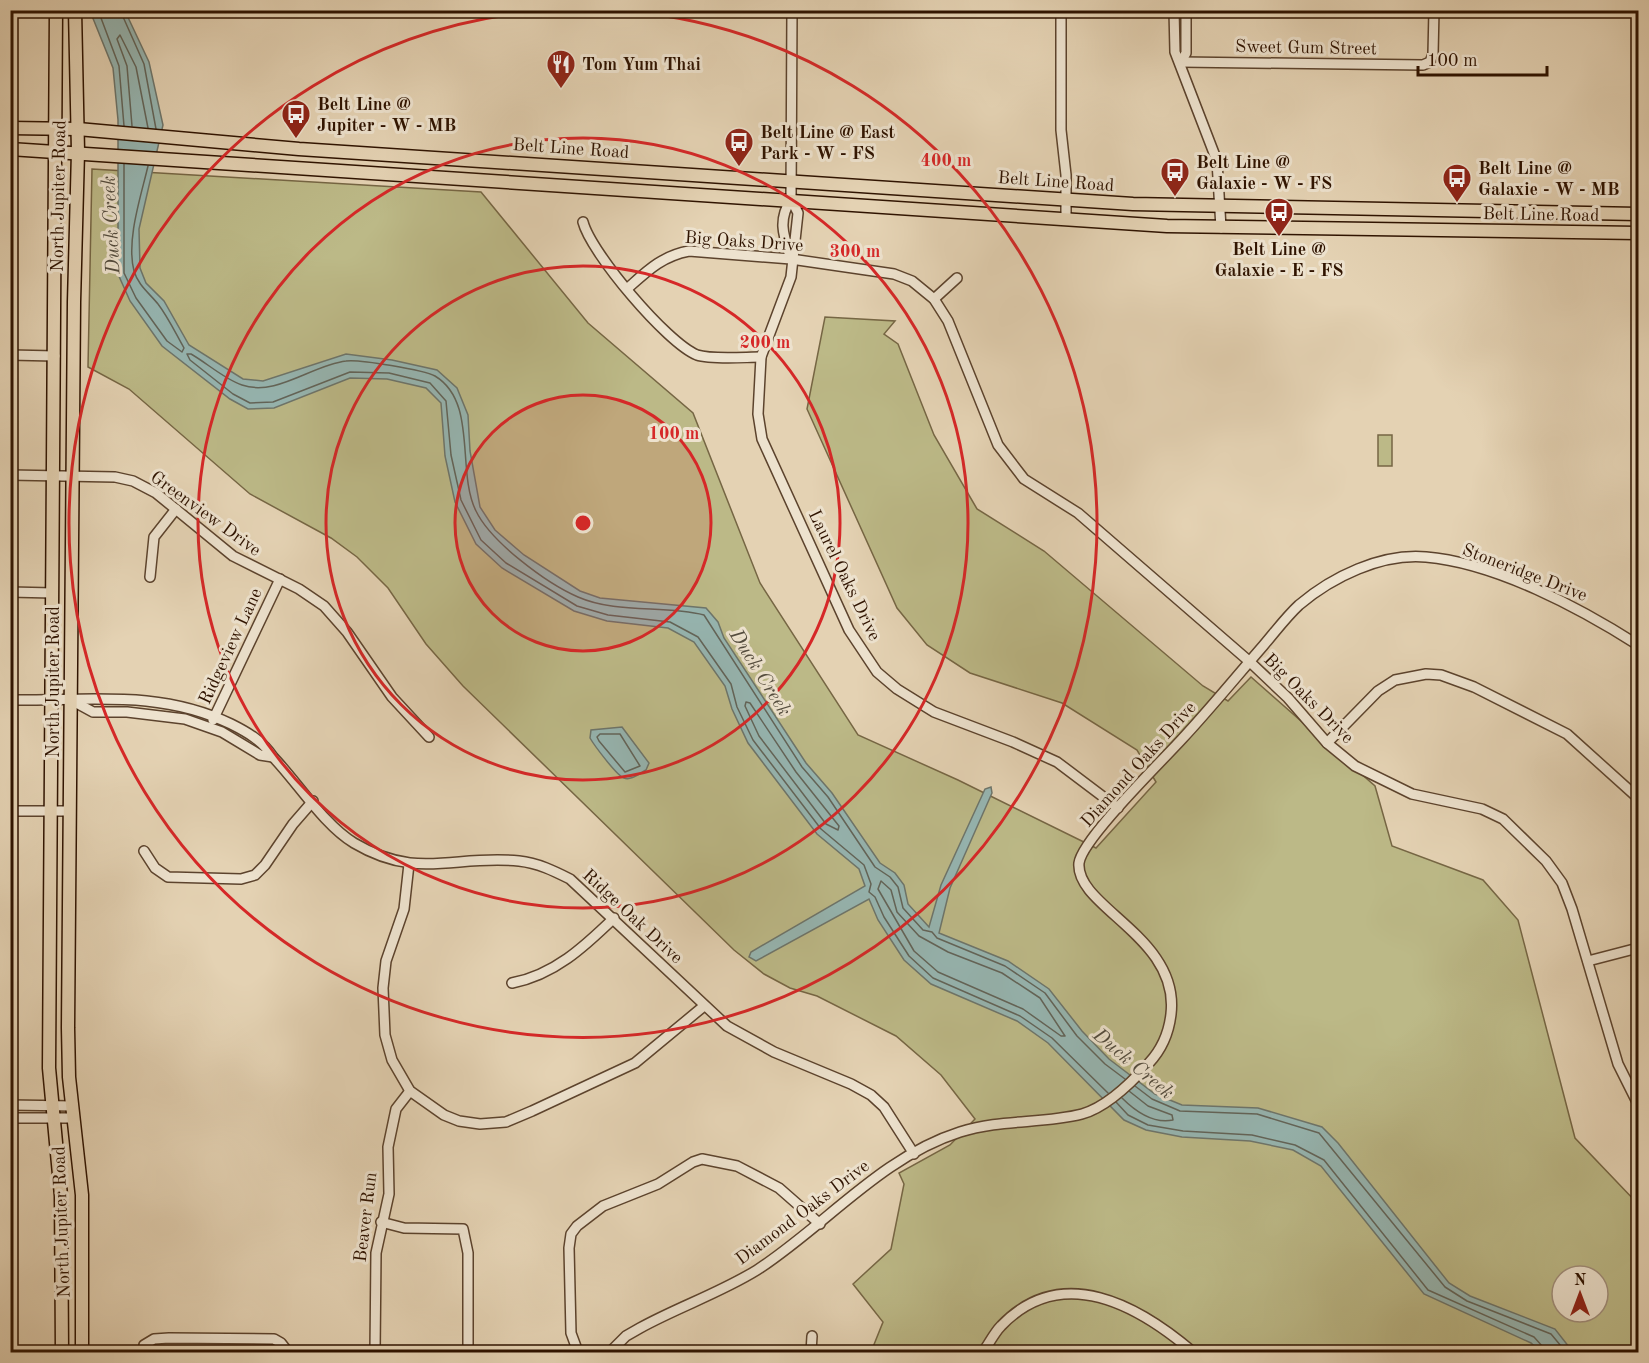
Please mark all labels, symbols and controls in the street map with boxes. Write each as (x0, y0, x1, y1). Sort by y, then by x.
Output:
street label: Sweet Gum Street (1235, 38, 1377, 58)
scale bar (1418, 39, 1547, 77)
restaurant icon: Tom Yum Thai (545, 48, 577, 90)
text: 100 m (1427, 52, 1478, 70)
place label: Tom Yum Thai (582, 56, 701, 74)
place label: Belt Line @ Jupiter - W - MB (317, 96, 456, 135)
bus stop icon: Belt Line @ Jupiter - W - MB (280, 98, 312, 140)
street label: North Jupiter Road (49, 120, 69, 272)
place label: Belt Line @ East Park - W - FS (760, 124, 895, 163)
bus stop icon: Belt Line @ East Park - W - FS (723, 126, 755, 168)
street label: Belt Line Road (512, 136, 630, 162)
text: 400 m (921, 152, 971, 170)
place label: Belt Line @ Galaxie - W - FS (1196, 154, 1332, 193)
bus stop icon: Belt Line @ Galaxie - W - FS (1159, 156, 1191, 198)
place label: Belt Line @ Galaxie - W - MB (1478, 160, 1620, 199)
bus stop icon: Belt Line @ Galaxie - W - MB (1441, 162, 1473, 204)
street label: Belt Line Road (997, 169, 1115, 195)
water label: Duck Creek (99, 175, 125, 276)
bus stop icon: Belt Line @ Galaxie - E - FS (1263, 196, 1295, 238)
street label: Belt Line Road (1482, 205, 1600, 225)
street label: Big Oaks Drive (684, 229, 804, 255)
place label: Belt Line @ Galaxie - E - FS (1214, 241, 1344, 280)
text: 300 m (830, 243, 880, 261)
text: 200 m (740, 334, 790, 352)
text: 100 m (649, 425, 699, 443)
street label: Greenview Drive (147, 468, 264, 560)
street label: Laurel Oaks Drive (805, 507, 884, 644)
centre of rings (573, 513, 593, 533)
street label: Stoneridge Drive (1460, 541, 1590, 605)
street label: Ridgeview Lane (196, 586, 266, 707)
street label: North Jupiter Road (45, 606, 63, 758)
water label: Duck Creek (724, 625, 794, 720)
street label: Big Oaks Drive (1260, 650, 1357, 747)
street label: Diamond Oaks Drive (1078, 698, 1200, 831)
street label: Ridge Oak Drive (579, 866, 686, 967)
water label: Duck Creek (1088, 1025, 1177, 1104)
street label: North Jupiter Road (50, 1146, 74, 1298)
street label: Diamond Oaks Drive (732, 1157, 873, 1269)
street label: Beaver Run (352, 1171, 380, 1263)
north arrow (1550, 1264, 1610, 1324)
text: N (1574, 1273, 1587, 1289)

